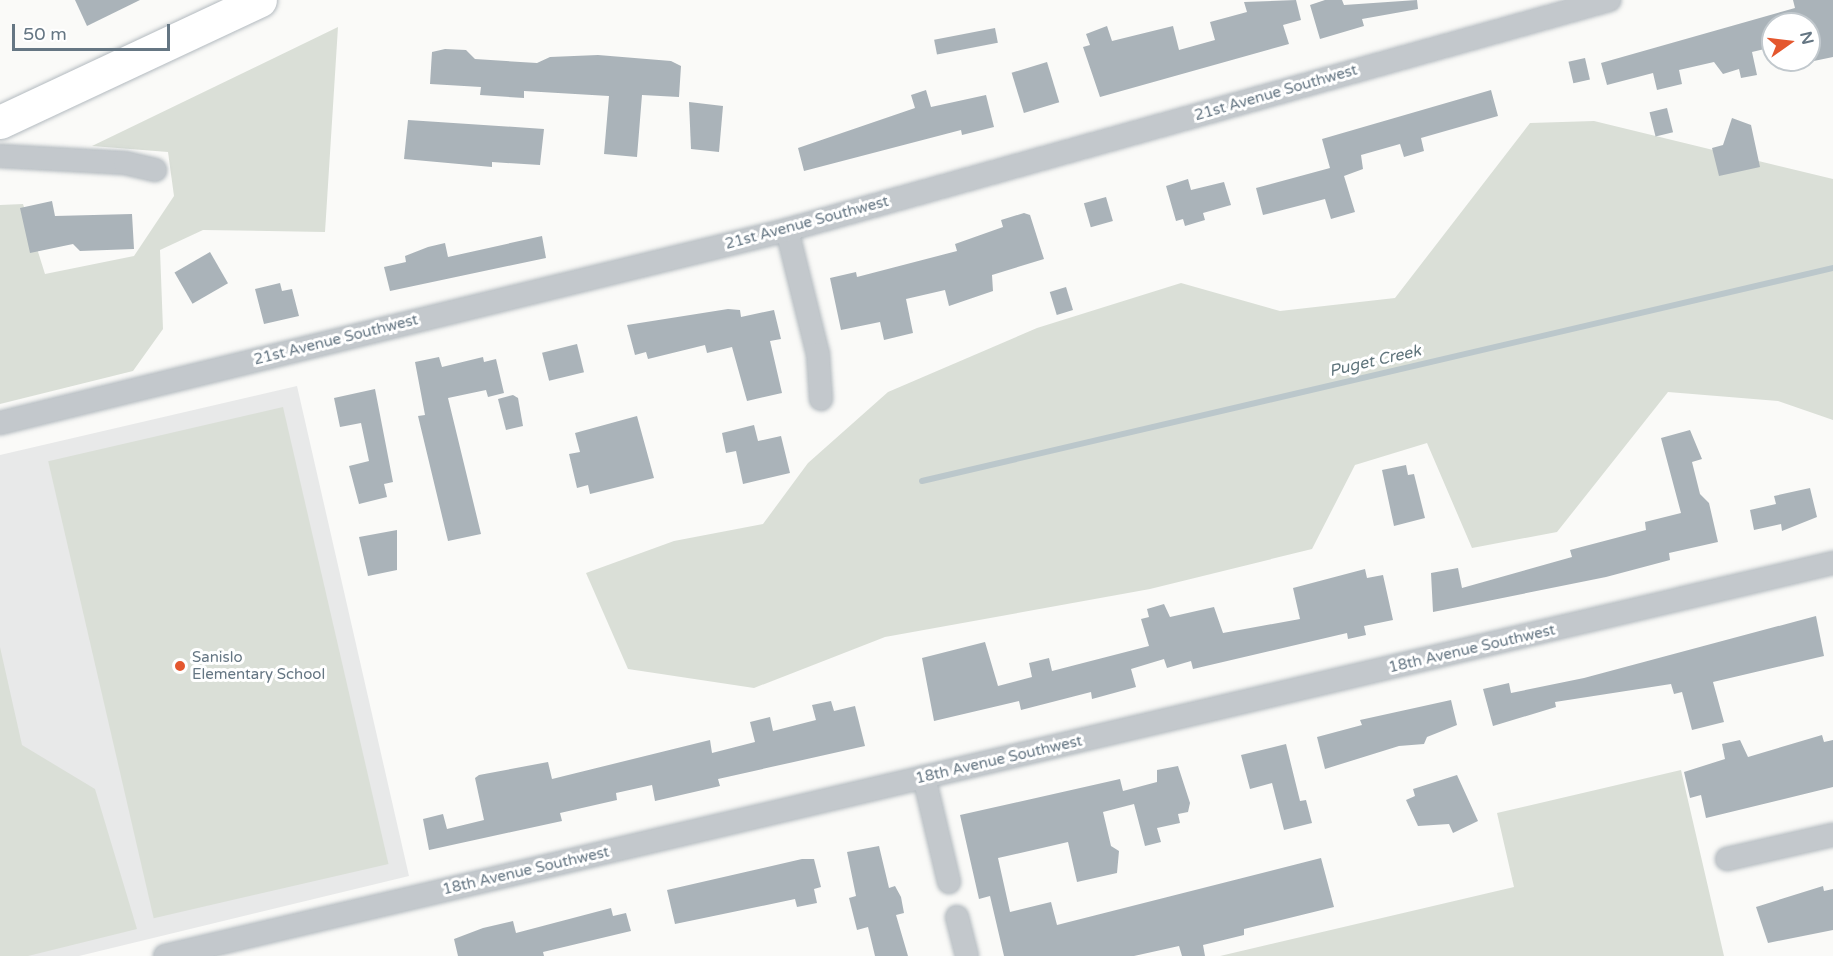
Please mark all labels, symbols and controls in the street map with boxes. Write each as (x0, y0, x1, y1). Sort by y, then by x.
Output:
scale bar (15, 12, 172, 50)
north arrow (1761, 12, 1821, 72)
text: 50 m (23, 23, 67, 45)
text: N (1795, 29, 1818, 47)
street label: 21st Avenue Southwest (1193, 61, 1359, 125)
street label: 21st Avenue Southwest (723, 192, 891, 254)
street label: 21st Avenue Southwest (252, 311, 420, 369)
water label: Puget Creek (1327, 341, 1423, 381)
street label: 18th Avenue Southwest (1387, 621, 1557, 677)
place label: Sanislo Elementary School (192, 648, 325, 683)
marker: Sanislo Elementary School (173, 659, 187, 673)
street label: 18th Avenue Southwest (914, 732, 1084, 788)
street label: 18th Avenue Southwest (441, 843, 611, 899)

